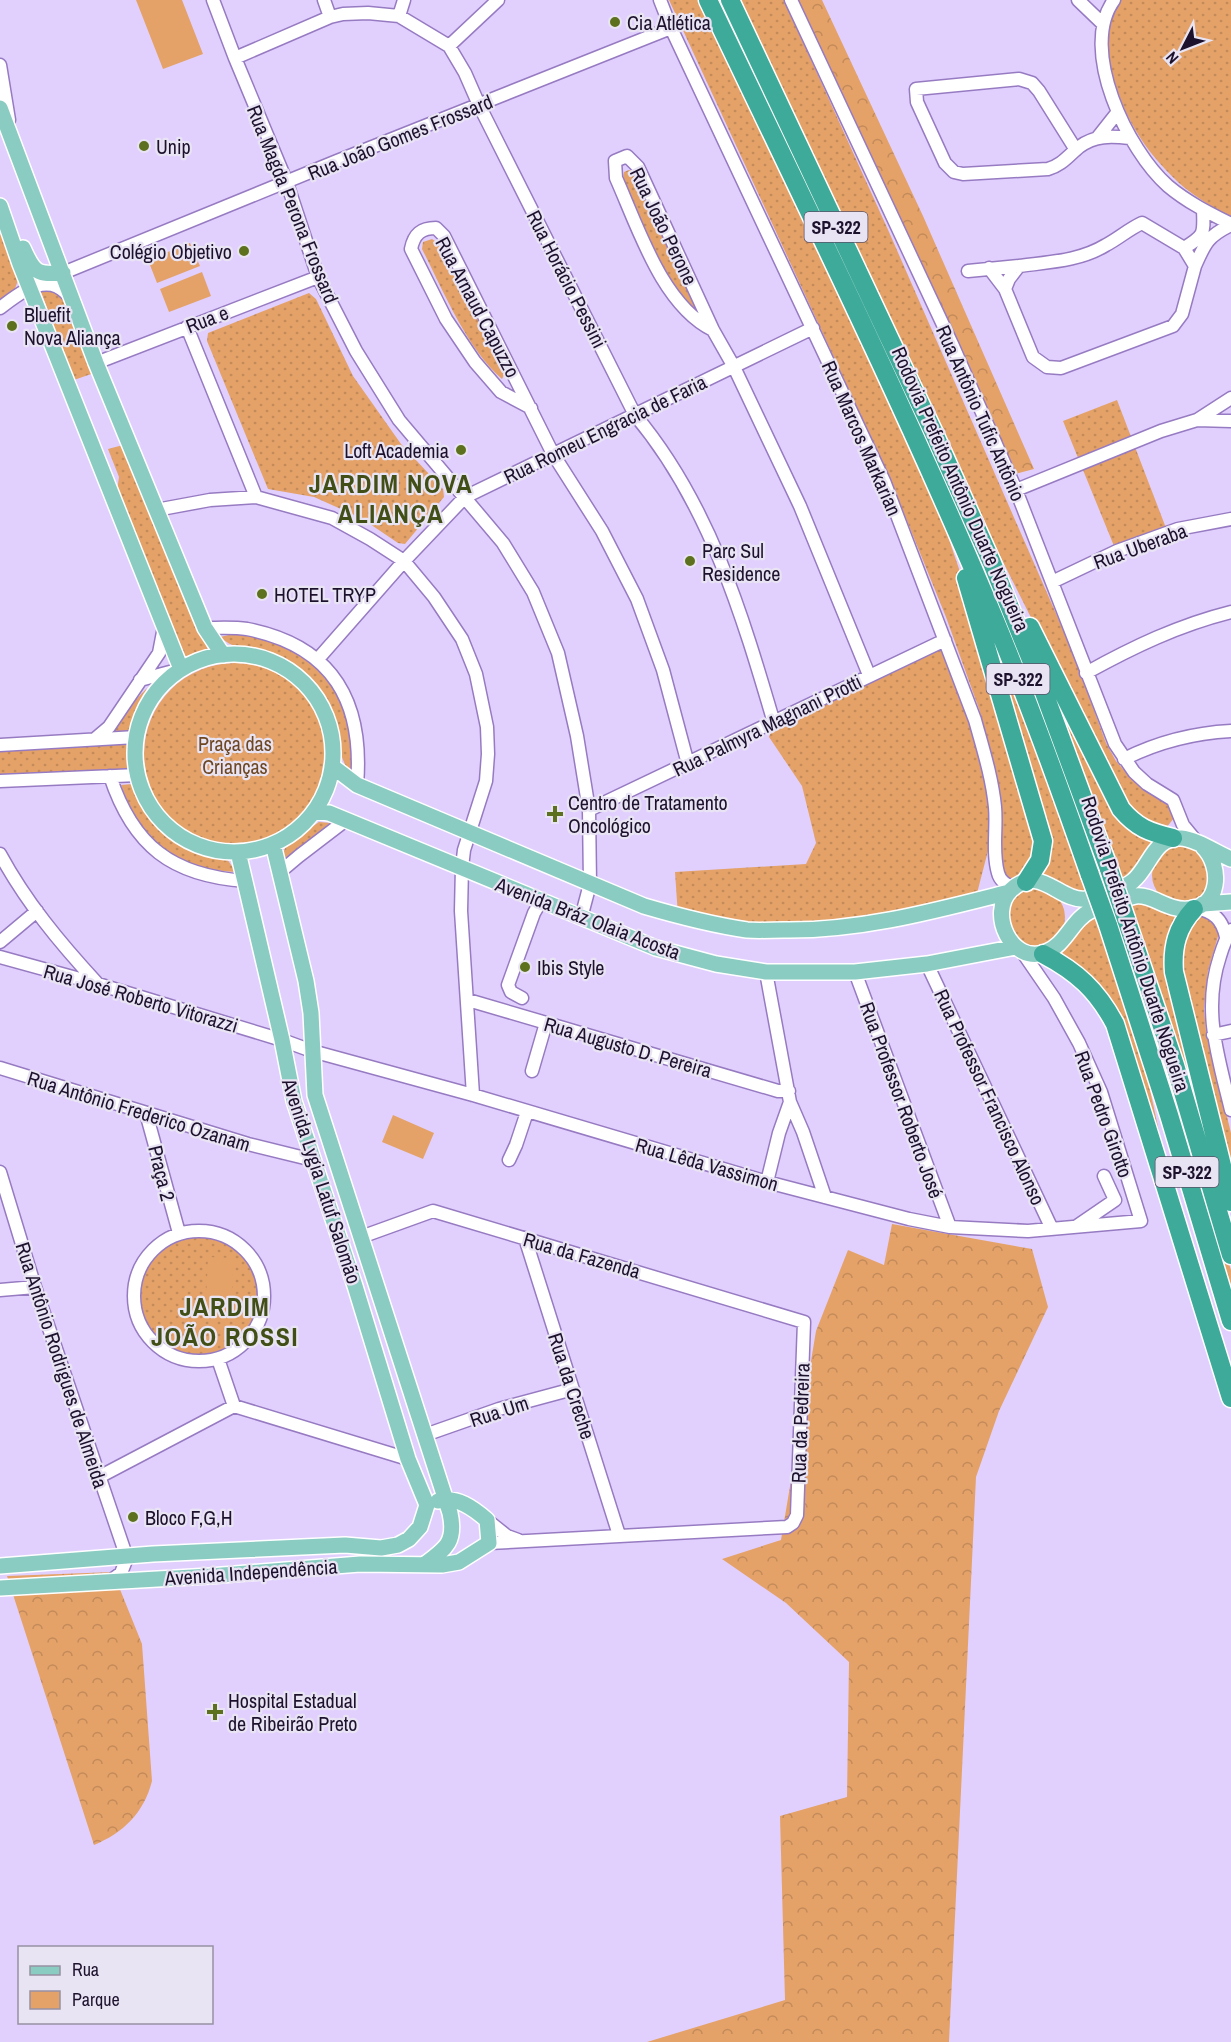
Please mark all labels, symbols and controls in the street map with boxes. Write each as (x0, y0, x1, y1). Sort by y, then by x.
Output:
place label: Cia Atlética (627, 9, 711, 36)
marker: Cia Atlética (608, 15, 622, 29)
north arrow (1153, 18, 1213, 78)
text: N (1161, 47, 1183, 69)
street label: Rua João Gomes Frossard (304, 88, 496, 186)
street label: Rua Magda Perona Frossard (241, 101, 345, 307)
place label: Unip (156, 133, 191, 160)
marker: Unip (137, 139, 151, 153)
street label: Rua João Perone (624, 163, 704, 289)
street label: Rua Horácio Pessini (521, 205, 613, 353)
road number: SP-322 (804, 212, 868, 242)
street label: Rua Arnaud Capuzzo (429, 232, 527, 382)
place label: Colégio Objetivo (110, 238, 232, 265)
marker: Colégio Objetivo (237, 244, 251, 258)
street label: Rua e (182, 299, 232, 339)
place label: Bluefit Nova Aliança (24, 301, 121, 351)
marker: Bluefit Nova Aliança (5, 319, 19, 333)
street label: Rua Antônio Tufic Antônio (930, 321, 1032, 505)
street label: Rodovia Prefeito Antônio Duarte Nogueira (886, 342, 1036, 636)
street label: Rua Marcos Markarian (816, 356, 908, 520)
street label: Rua Romeu Engracia de Faria (499, 368, 711, 490)
place label: Loft Academia (344, 437, 449, 464)
marker: Loft Academia (454, 443, 468, 457)
district label: JARDIM NOVA ALIANÇA (309, 466, 473, 531)
street label: Rua Uberaba (1090, 517, 1190, 575)
place label: Parc Sul Residence (702, 537, 780, 587)
marker: Parc Sul Residence (683, 554, 697, 568)
place label: HOTEL TRYP (274, 581, 376, 608)
marker: HOTEL TRYP (255, 587, 269, 601)
road number: SP-322 (986, 664, 1050, 694)
street label: Rua Palmyra Magnani Protti (668, 668, 866, 782)
park label: Praça das Crianças (198, 730, 272, 780)
place label: Centro de Tratamento Oncológico (568, 789, 728, 839)
street label: Rodovia Prefeito Antônio Duarte Nogueira (1075, 793, 1197, 1095)
marker: Centro de Tratamento Oncológico (546, 805, 564, 823)
street label: Avenida Bráz Olaia Acosta (491, 870, 684, 966)
place label: Ibis Style (537, 954, 604, 981)
street label: Rua José Roberto Vitorazzi (41, 957, 241, 1039)
marker: Ibis Style (518, 960, 532, 974)
street label: Rua Professor Francisco Alonso (928, 985, 1052, 1209)
street label: Rua Professor Roberto José (854, 998, 950, 1202)
street label: Rua Augusto D. Pereira (541, 1010, 715, 1084)
street label: Rua Pedro Girotto (1069, 1047, 1139, 1181)
street label: Rua Antônio Frederico Ozanam (24, 1064, 254, 1158)
street label: Avenida Lygia Latuf Salomão (276, 1074, 368, 1287)
street label: Rua Lêda Vassimon (632, 1131, 782, 1197)
street label: Praça 2 (142, 1142, 182, 1204)
road number: SP-322 (1156, 1157, 1218, 1187)
street label: Rua da Fazenda (520, 1225, 644, 1285)
street label: Rua Antônio Rodrigues de Almeida (9, 1239, 115, 1491)
district label: JARDIM JOÃO ROSSI (151, 1289, 299, 1354)
street label: Rua da Creche (542, 1329, 602, 1443)
street label: Rua da Pedreira (784, 1362, 816, 1484)
street label: Rua Um (466, 1389, 532, 1433)
place label: Bloco F,G,H (145, 1504, 233, 1531)
marker: Bloco F,G,H (126, 1510, 140, 1524)
street label: Avenida Independência (163, 1552, 338, 1592)
place label: Hospital Estadual de Ribeirão Preto (228, 1687, 357, 1737)
marker: Hospital Estadual de Ribeirão Preto (206, 1703, 224, 1721)
legend (18, 1946, 213, 2024)
text: Rua (72, 1957, 99, 1982)
text: Parque (72, 1987, 120, 2012)

